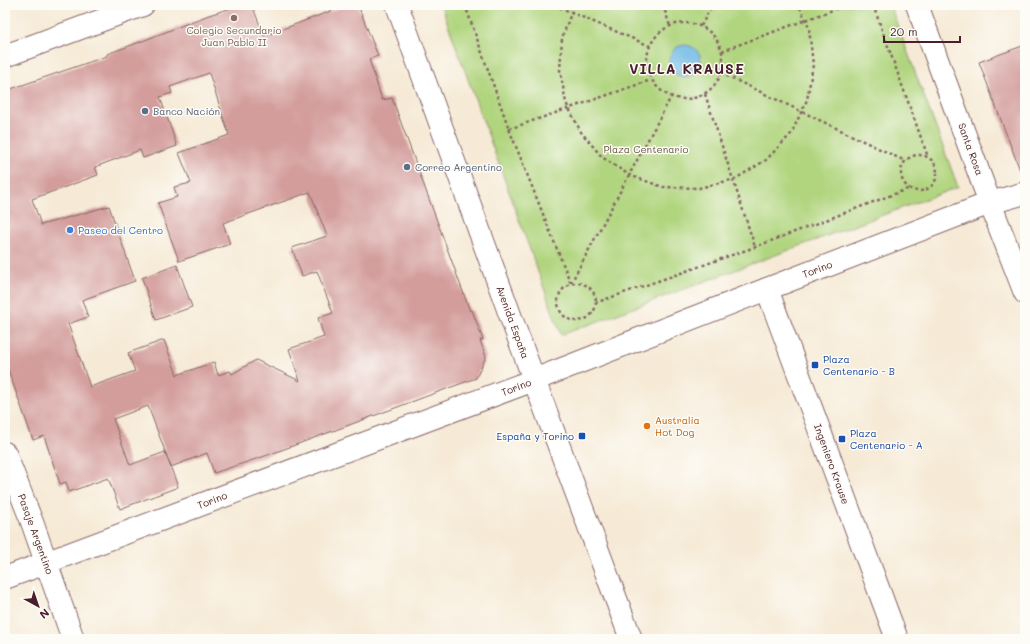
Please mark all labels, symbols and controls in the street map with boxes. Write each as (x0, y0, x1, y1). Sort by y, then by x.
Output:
marker: Colegio Secundario Juan Pablo II (229, 13, 239, 23)
scale bar (884, 18, 960, 44)
place label: Colegio Secundario Juan Pablo II (186, 23, 282, 49)
text: 20 m (890, 23, 918, 39)
district label: VILLA KRAUSE (629, 59, 745, 78)
place label: Banco Nación (153, 104, 220, 118)
marker: Banco Nación (140, 106, 150, 116)
street label: Santa Rosa (955, 121, 987, 177)
park label: Plaza Centenario (603, 142, 689, 156)
place label: Correo Argentino (415, 160, 502, 174)
marker: Correo Argentino (402, 162, 412, 172)
place label: Paseo del Centro (78, 223, 163, 237)
marker: Paseo del Centro (65, 225, 75, 235)
street label: Torino (800, 257, 834, 281)
street label: Avenida España (493, 284, 533, 360)
place label: Plaza Centenario - B (823, 352, 895, 378)
marker: Plaza Centenario - B (810, 360, 820, 370)
street label: Torino (499, 375, 533, 399)
place label: Australia Hot Dog (655, 413, 700, 439)
marker: Australia Hot Dog (642, 421, 652, 431)
street label: Ingeniero Krause (811, 422, 853, 506)
place label: Plaza Centenario - A (850, 426, 923, 452)
place label: España y Torino (497, 429, 574, 443)
marker: España y Torino (577, 431, 587, 441)
marker: Plaza Centenario - A (837, 434, 847, 444)
street label: Torino (195, 488, 229, 512)
street label: Pasaje Argentino (15, 492, 57, 576)
north arrow (18, 586, 58, 626)
text: N (37, 606, 53, 622)

